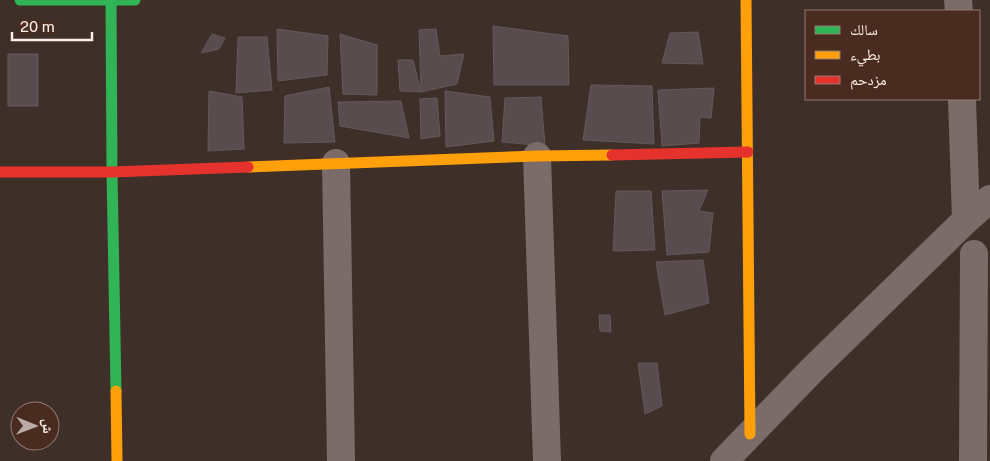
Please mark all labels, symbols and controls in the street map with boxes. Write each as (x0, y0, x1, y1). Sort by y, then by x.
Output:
scale bar (12, 10, 92, 42)
legend (805, 10, 980, 100)
text: 20 m (20, 18, 55, 35)
text: سالك (850, 21, 878, 38)
text: بطيء (850, 46, 880, 67)
text: مزدحم (850, 71, 887, 90)
north arrow (10, 401, 60, 451)
text: ش (39, 419, 56, 434)

